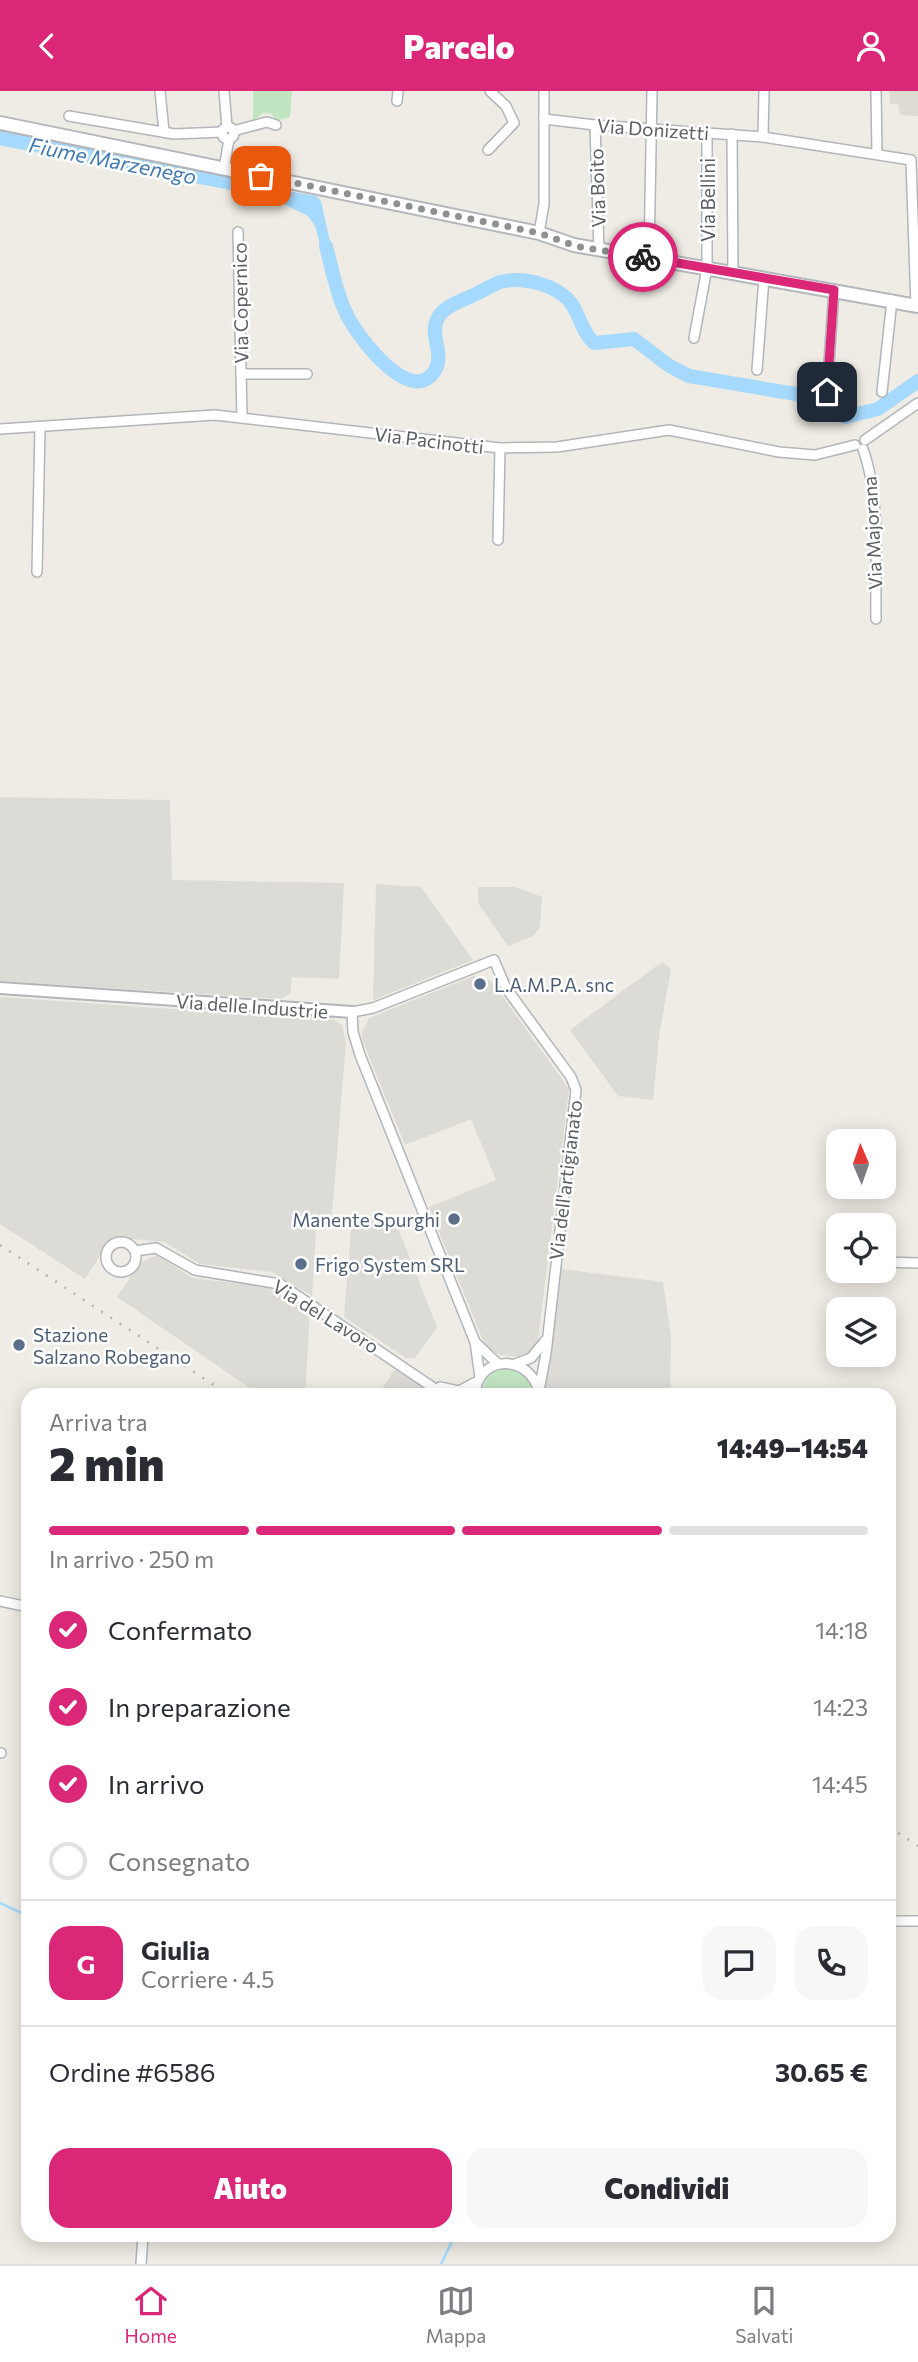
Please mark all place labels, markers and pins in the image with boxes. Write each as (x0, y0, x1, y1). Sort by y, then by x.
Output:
pin (231, 146, 291, 206)
pin (797, 362, 857, 422)
place label: L.A.M.P.A. snc (494, 973, 614, 996)
marker: L.A.M.P.A. snc (472, 976, 488, 992)
place label: Manente Spurghi (292, 1208, 440, 1231)
marker: Manente Spurghi (446, 1211, 462, 1227)
place label: Frigo System SRL (315, 1253, 465, 1276)
marker: Frigo System SRL (293, 1256, 309, 1272)
place label: Stazione Salzano Robegano (33, 1323, 191, 1368)
marker: Stazione Salzano Robegano (11, 1337, 27, 1353)

